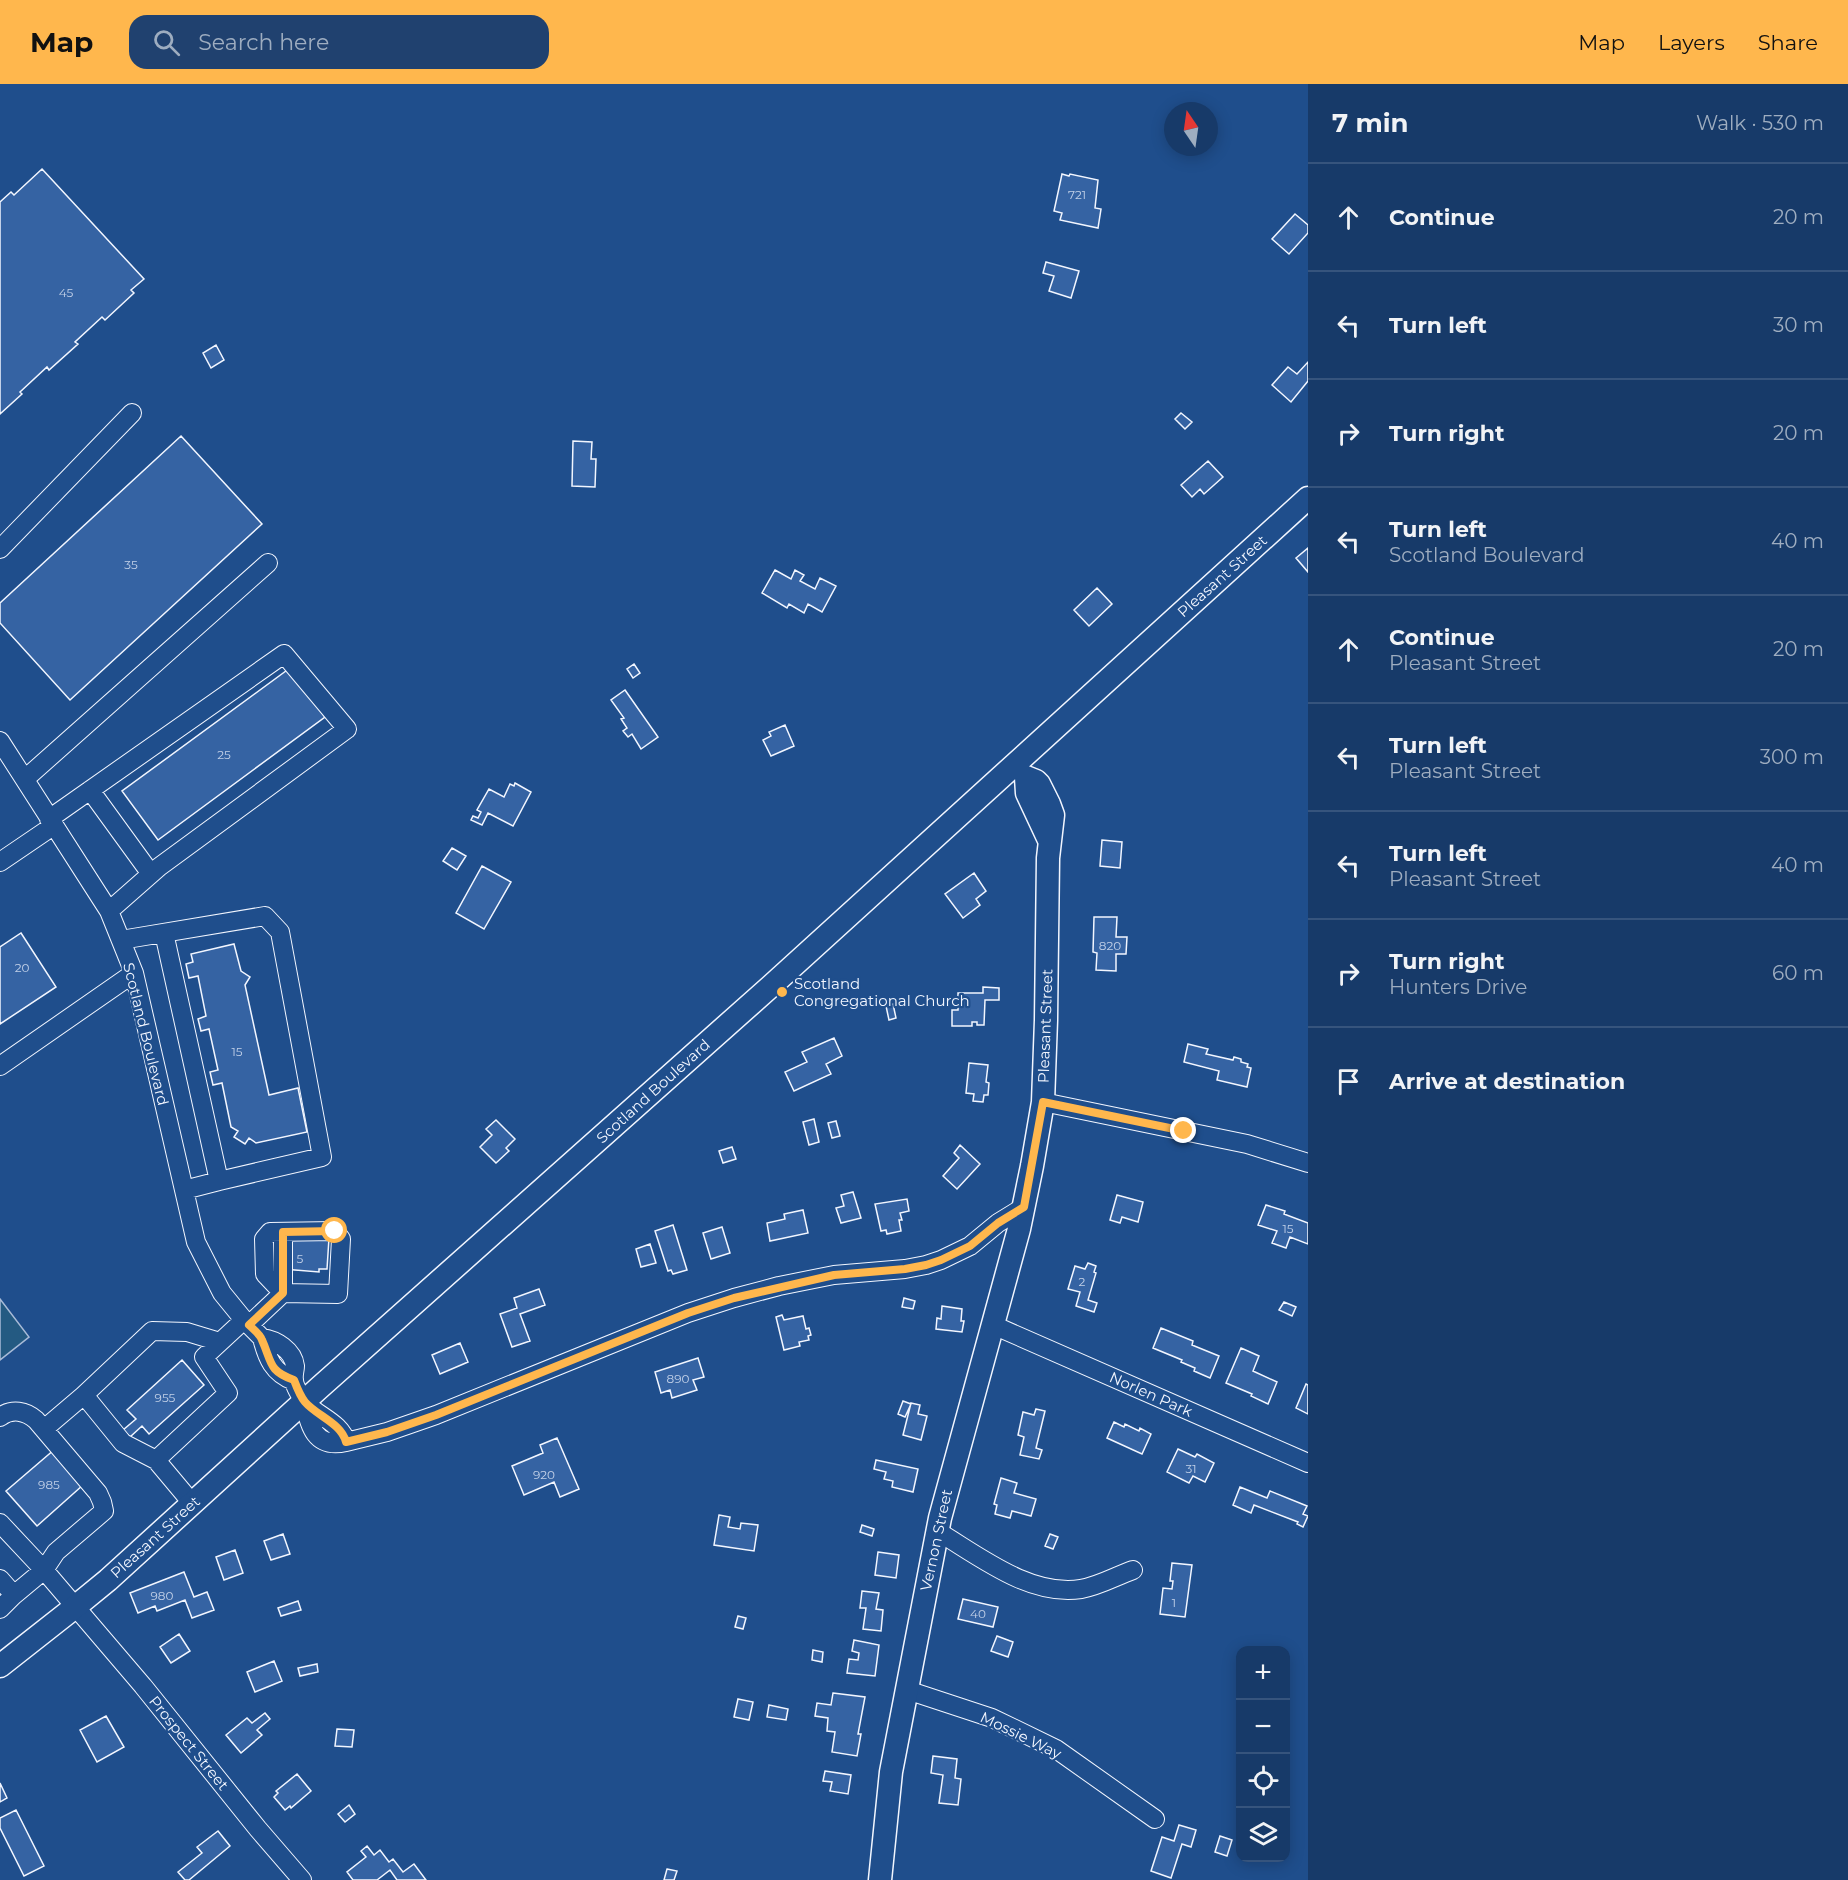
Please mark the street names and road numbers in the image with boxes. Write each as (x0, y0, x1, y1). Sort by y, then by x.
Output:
street label: Pleasant Street (1173, 531, 1271, 621)
street label: Scotland Boulevard (119, 961, 173, 1107)
street label: Pleasant Street (1034, 969, 1056, 1083)
street label: Scotland Boulevard (592, 1035, 714, 1147)
street label: Norlen Park (1107, 1367, 1196, 1421)
street label: Vernon Street (916, 1487, 956, 1593)
street label: Pleasant Street (106, 1492, 204, 1582)
street label: Prospect Street (145, 1692, 233, 1794)
street label: Mossie Way (977, 1707, 1065, 1763)

